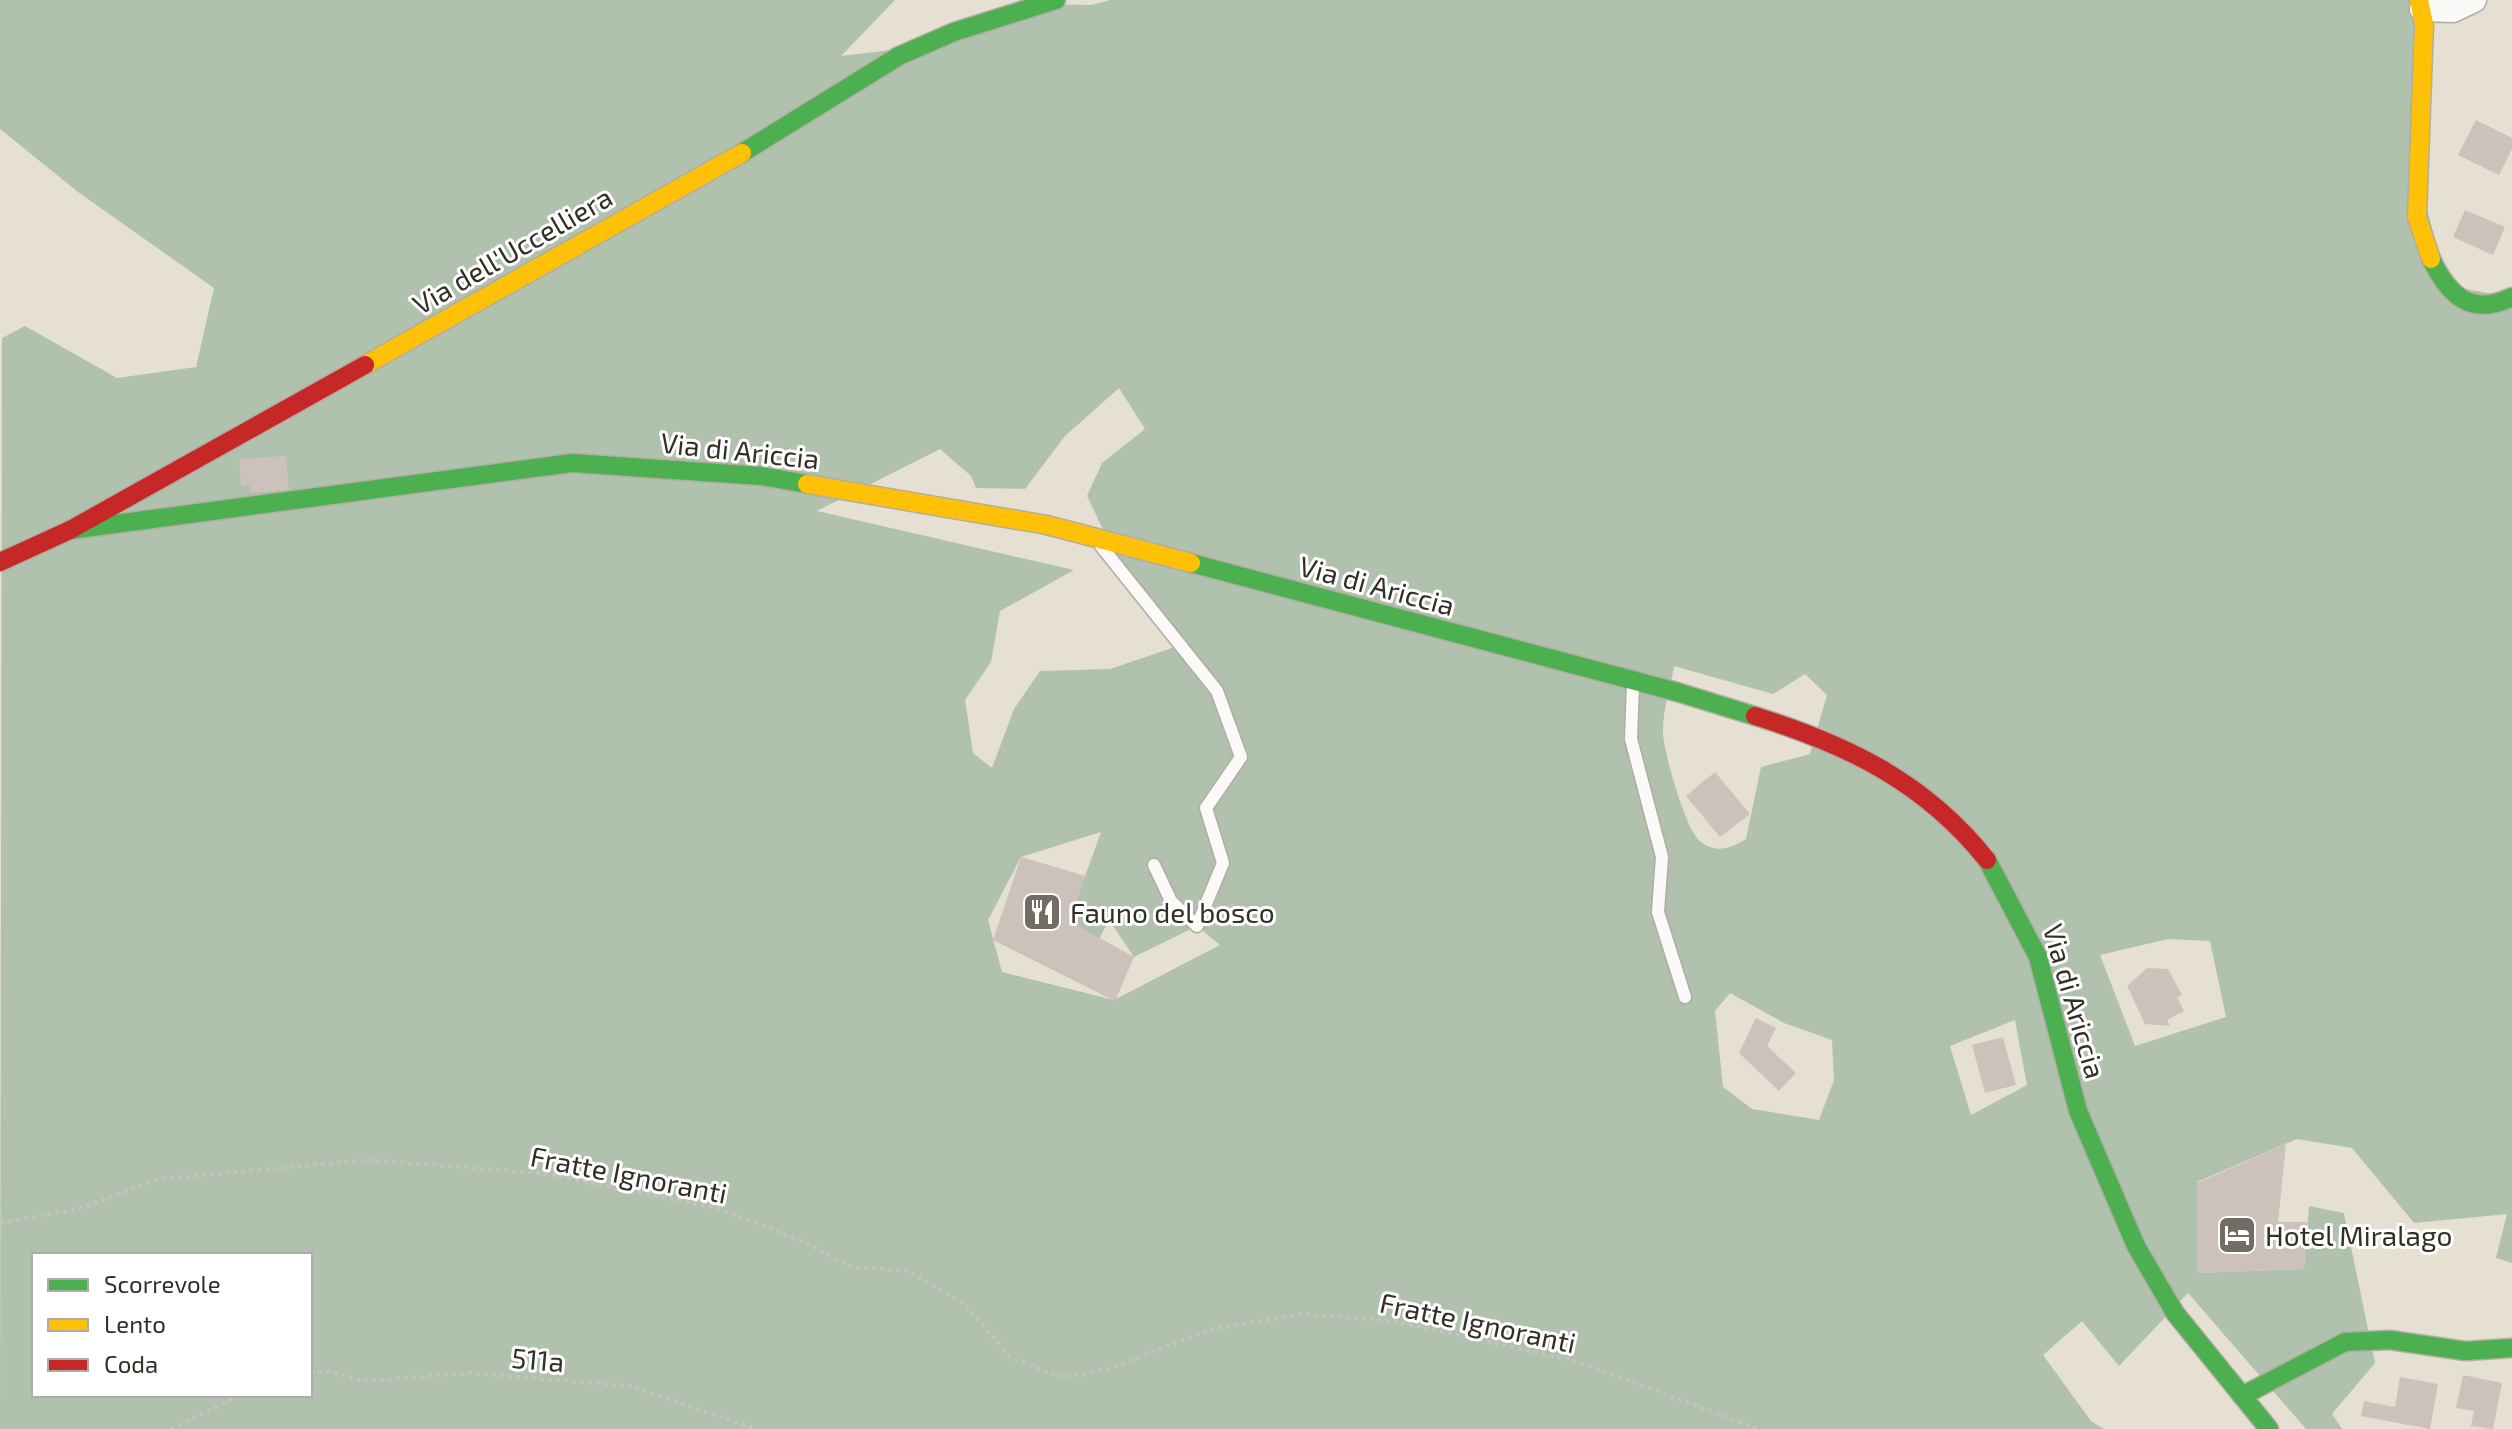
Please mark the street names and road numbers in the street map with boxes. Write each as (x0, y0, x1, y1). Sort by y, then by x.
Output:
street label: Via dell'Uccelliera (406, 179, 618, 321)
street label: Via di Ariccia (659, 425, 821, 475)
street label: Via di Ariccia (1296, 548, 1458, 622)
street label: Via di Ariccia (2037, 920, 2113, 1082)
street label: Fratte Ignoranti (528, 1138, 730, 1210)
street label: Fratte Ignoranti (1377, 1285, 1579, 1359)
street label: 511a (510, 1340, 566, 1378)

